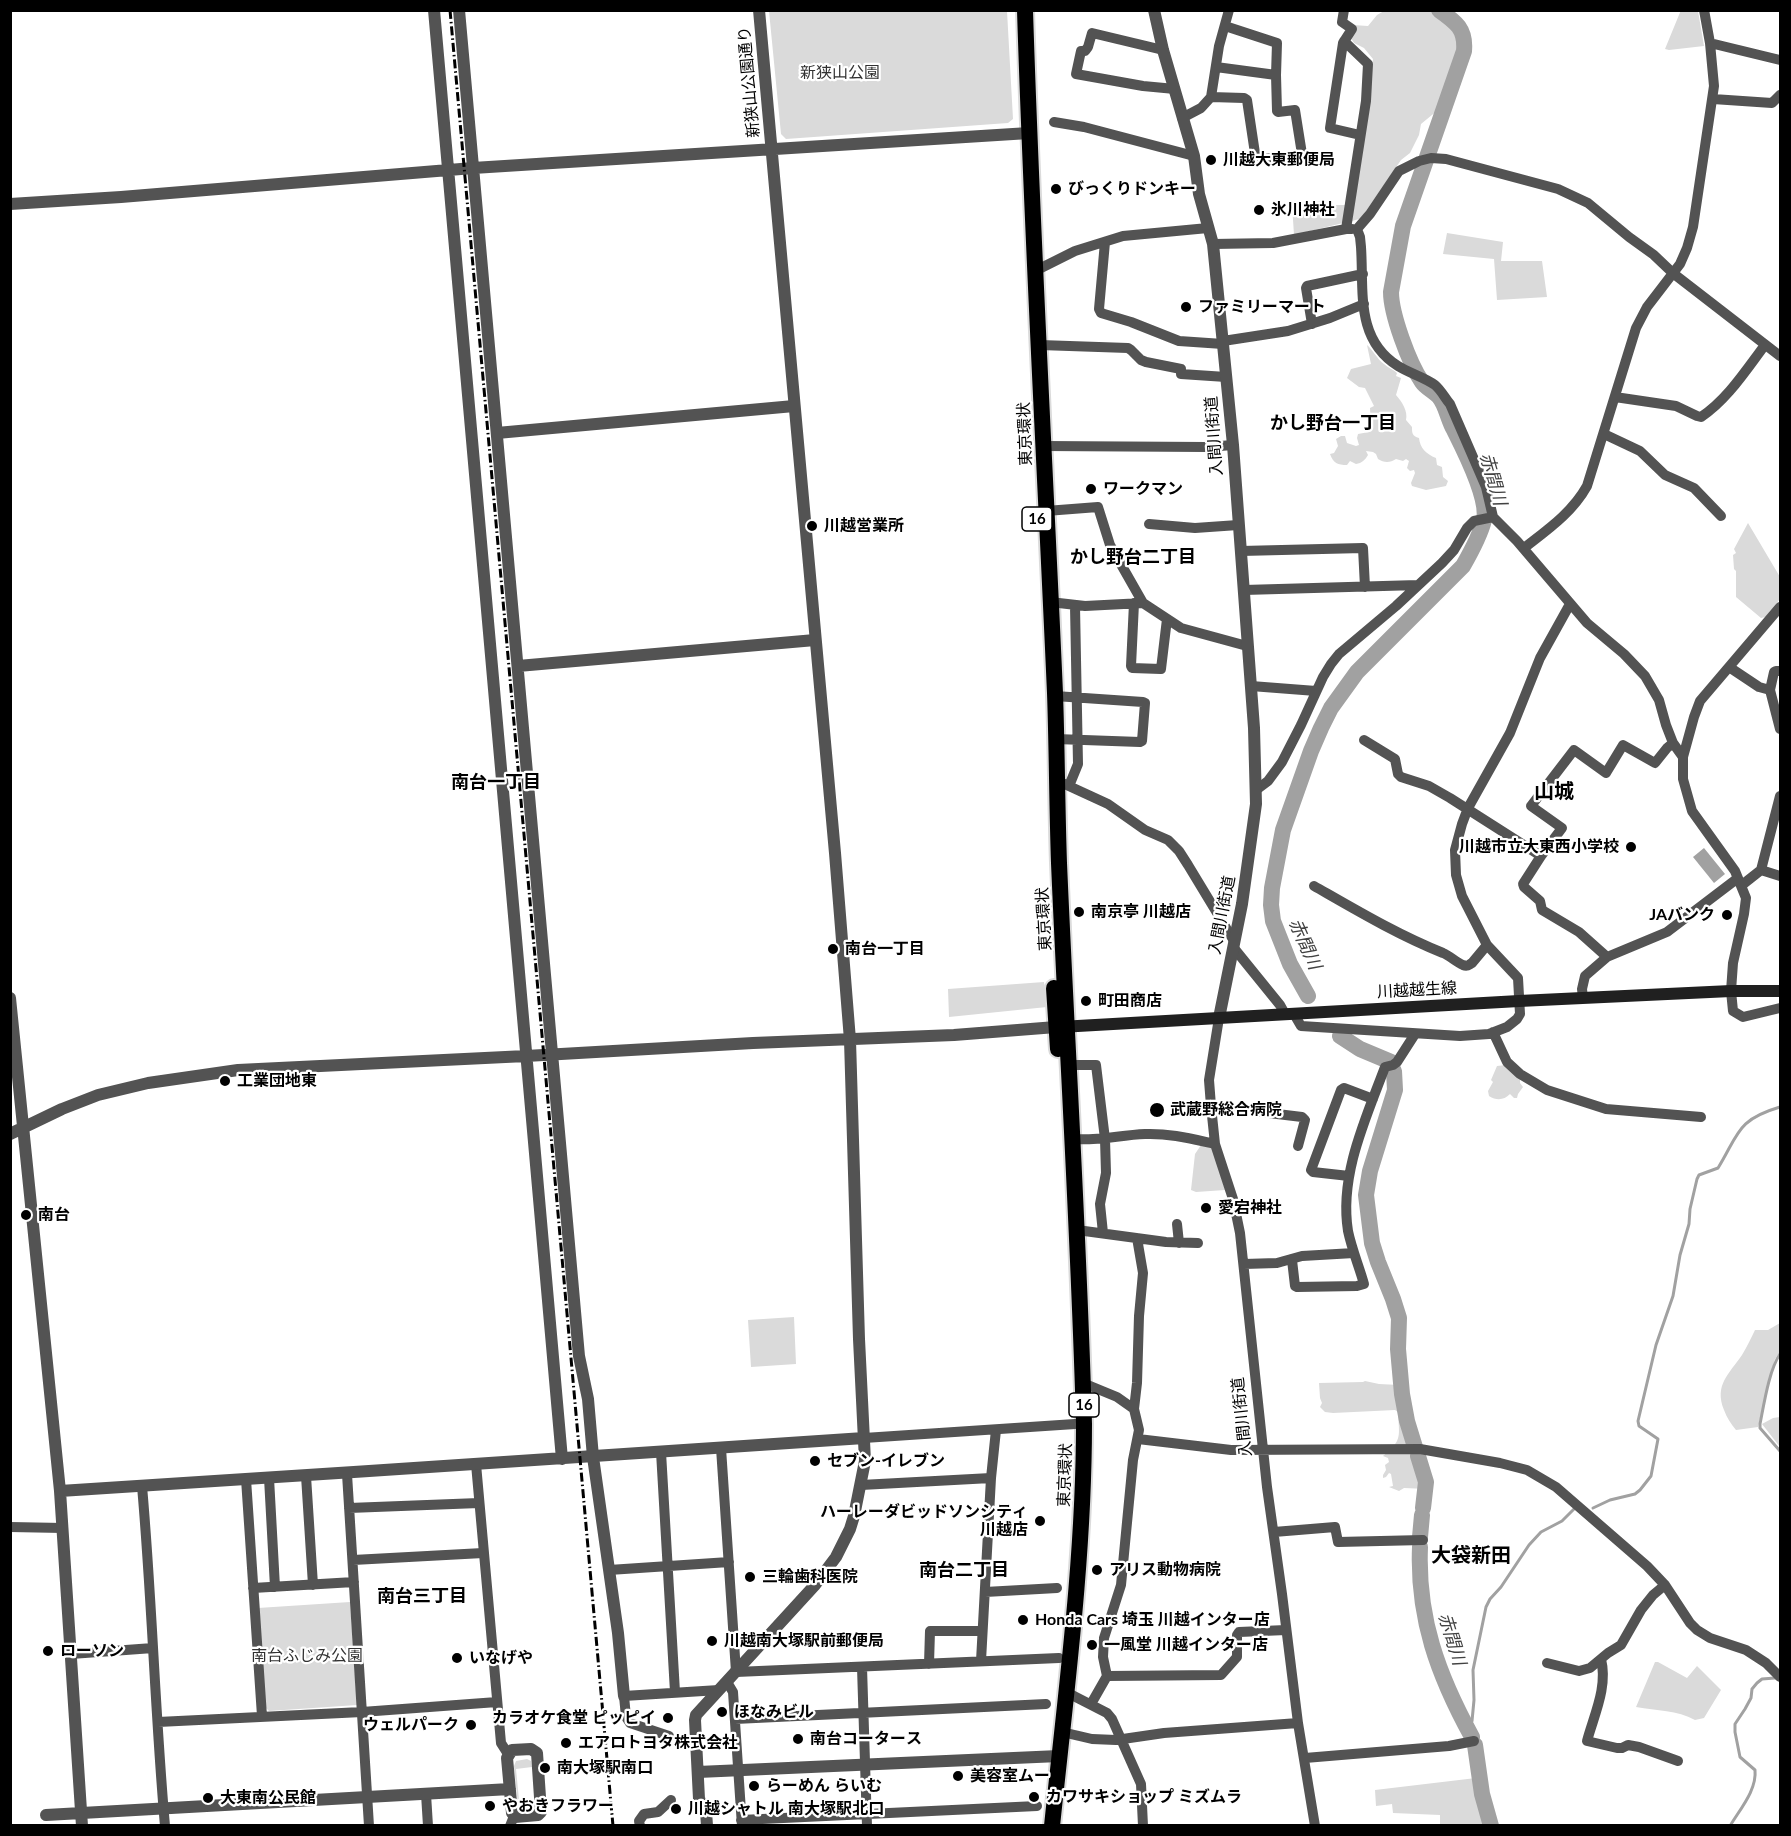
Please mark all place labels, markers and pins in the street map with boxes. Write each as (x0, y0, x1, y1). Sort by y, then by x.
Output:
place label: 川越大東郵便局 (1223, 150, 1335, 170)
marker: 川越大東郵便局 (1204, 153, 1218, 167)
place label: びっくりドンキー (1068, 179, 1196, 199)
marker: びっくりドンキー (1049, 182, 1063, 196)
place label: 氷川神社 (1271, 200, 1335, 220)
marker: 氷川神社 (1252, 203, 1266, 217)
place label: ファミリーマート (1198, 297, 1326, 317)
marker: ファミリーマート (1179, 300, 1193, 314)
place label: ワークマン (1103, 479, 1183, 499)
marker: ワークマン (1084, 482, 1098, 496)
place label: 川越営業所 (824, 516, 904, 536)
marker: 川越営業所 (805, 519, 819, 533)
place label: 川越市立大東西小学校 (1459, 837, 1619, 857)
marker: 川越市立大東西小学校 (1624, 840, 1638, 854)
place label: 南京亭 川越店 (1091, 902, 1191, 922)
marker: 南京亭 川越店 (1072, 905, 1086, 919)
place label: JAバンク (1649, 905, 1715, 925)
marker: JAバンク (1720, 908, 1734, 922)
place label: 南台一丁目 (845, 939, 925, 959)
marker: 南台一丁目 (826, 942, 840, 956)
place label: 町田商店 (1098, 991, 1162, 1011)
marker: 町田商店 (1079, 994, 1093, 1008)
place label: 工業団地東 (237, 1071, 317, 1091)
marker: 工業団地東 (218, 1074, 232, 1088)
place label: 武蔵野総合病院 (1170, 1100, 1282, 1120)
marker: 武蔵野総合病院 (1148, 1101, 1166, 1119)
place label: 愛宕神社 (1218, 1198, 1282, 1218)
marker: 愛宕神社 (1199, 1201, 1213, 1215)
place label: 南台 (38, 1205, 70, 1225)
marker: 南台 (19, 1208, 33, 1222)
place label: セブン-イレブン (827, 1451, 945, 1471)
marker: セブン-イレブン (808, 1454, 822, 1468)
place label: ハーレーダビッドソンシティ 川越店 (820, 1502, 1028, 1540)
marker: ハーレーダビッドソンシティ 川越店 (1033, 1514, 1047, 1528)
place label: アリス動物病院 (1109, 1560, 1221, 1580)
marker: アリス動物病院 (1090, 1563, 1104, 1577)
place label: 三輪歯科医院 (762, 1567, 858, 1587)
marker: 三輪歯科医院 (743, 1570, 757, 1584)
place label: Honda Cars 埼玉 川越インター店 (1035, 1610, 1270, 1630)
marker: Honda Cars 埼玉 川越インター店 (1016, 1613, 1030, 1627)
place label: 川越南大塚駅前郵便局 (724, 1631, 884, 1651)
marker: 川越南大塚駅前郵便局 (705, 1634, 719, 1648)
place label: 一風堂 川越インター店 (1104, 1635, 1268, 1655)
marker: 一風堂 川越インター店 (1085, 1638, 1099, 1652)
place label: ローソン (60, 1641, 124, 1661)
marker: ローソン (41, 1644, 55, 1658)
place label: いなげや (469, 1648, 533, 1668)
marker: いなげや (450, 1651, 464, 1665)
place label: ほなみビル (734, 1702, 814, 1722)
marker: ほなみビル (715, 1705, 729, 1719)
place label: カラオケ食堂 ピッピイ (492, 1708, 656, 1728)
marker: カラオケ食堂 ピッピイ (661, 1711, 675, 1725)
place label: ウェルパーク (363, 1715, 459, 1735)
marker: ウェルパーク (464, 1718, 478, 1732)
place label: 南台コータース (810, 1729, 922, 1749)
marker: 南台コータース (791, 1732, 805, 1746)
place label: エアロトヨタ株式会社 (578, 1733, 738, 1753)
marker: エアロトヨタ株式会社 (559, 1736, 573, 1750)
place label: 南大塚駅南口 (557, 1758, 653, 1778)
marker: 南大塚駅南口 (538, 1761, 552, 1775)
place label: 美容室ムー (970, 1766, 1050, 1786)
marker: 美容室ムー (951, 1769, 965, 1783)
place label: らーめん らいむ (766, 1776, 882, 1796)
marker: らーめん らいむ (747, 1779, 761, 1793)
place label: カワサキショップ ミズムラ (1046, 1787, 1242, 1807)
place label: 大東南公民館 (220, 1788, 316, 1808)
marker: カワサキショップ ミズムラ (1027, 1790, 1041, 1804)
marker: 大東南公民館 (201, 1791, 215, 1805)
place label: やおきフラワー (502, 1796, 614, 1816)
marker: やおきフラワー (483, 1799, 497, 1813)
place label: 川越シャトル 南大塚駅北口 (688, 1799, 884, 1819)
marker: 川越シャトル 南大塚駅北口 (669, 1802, 683, 1816)

